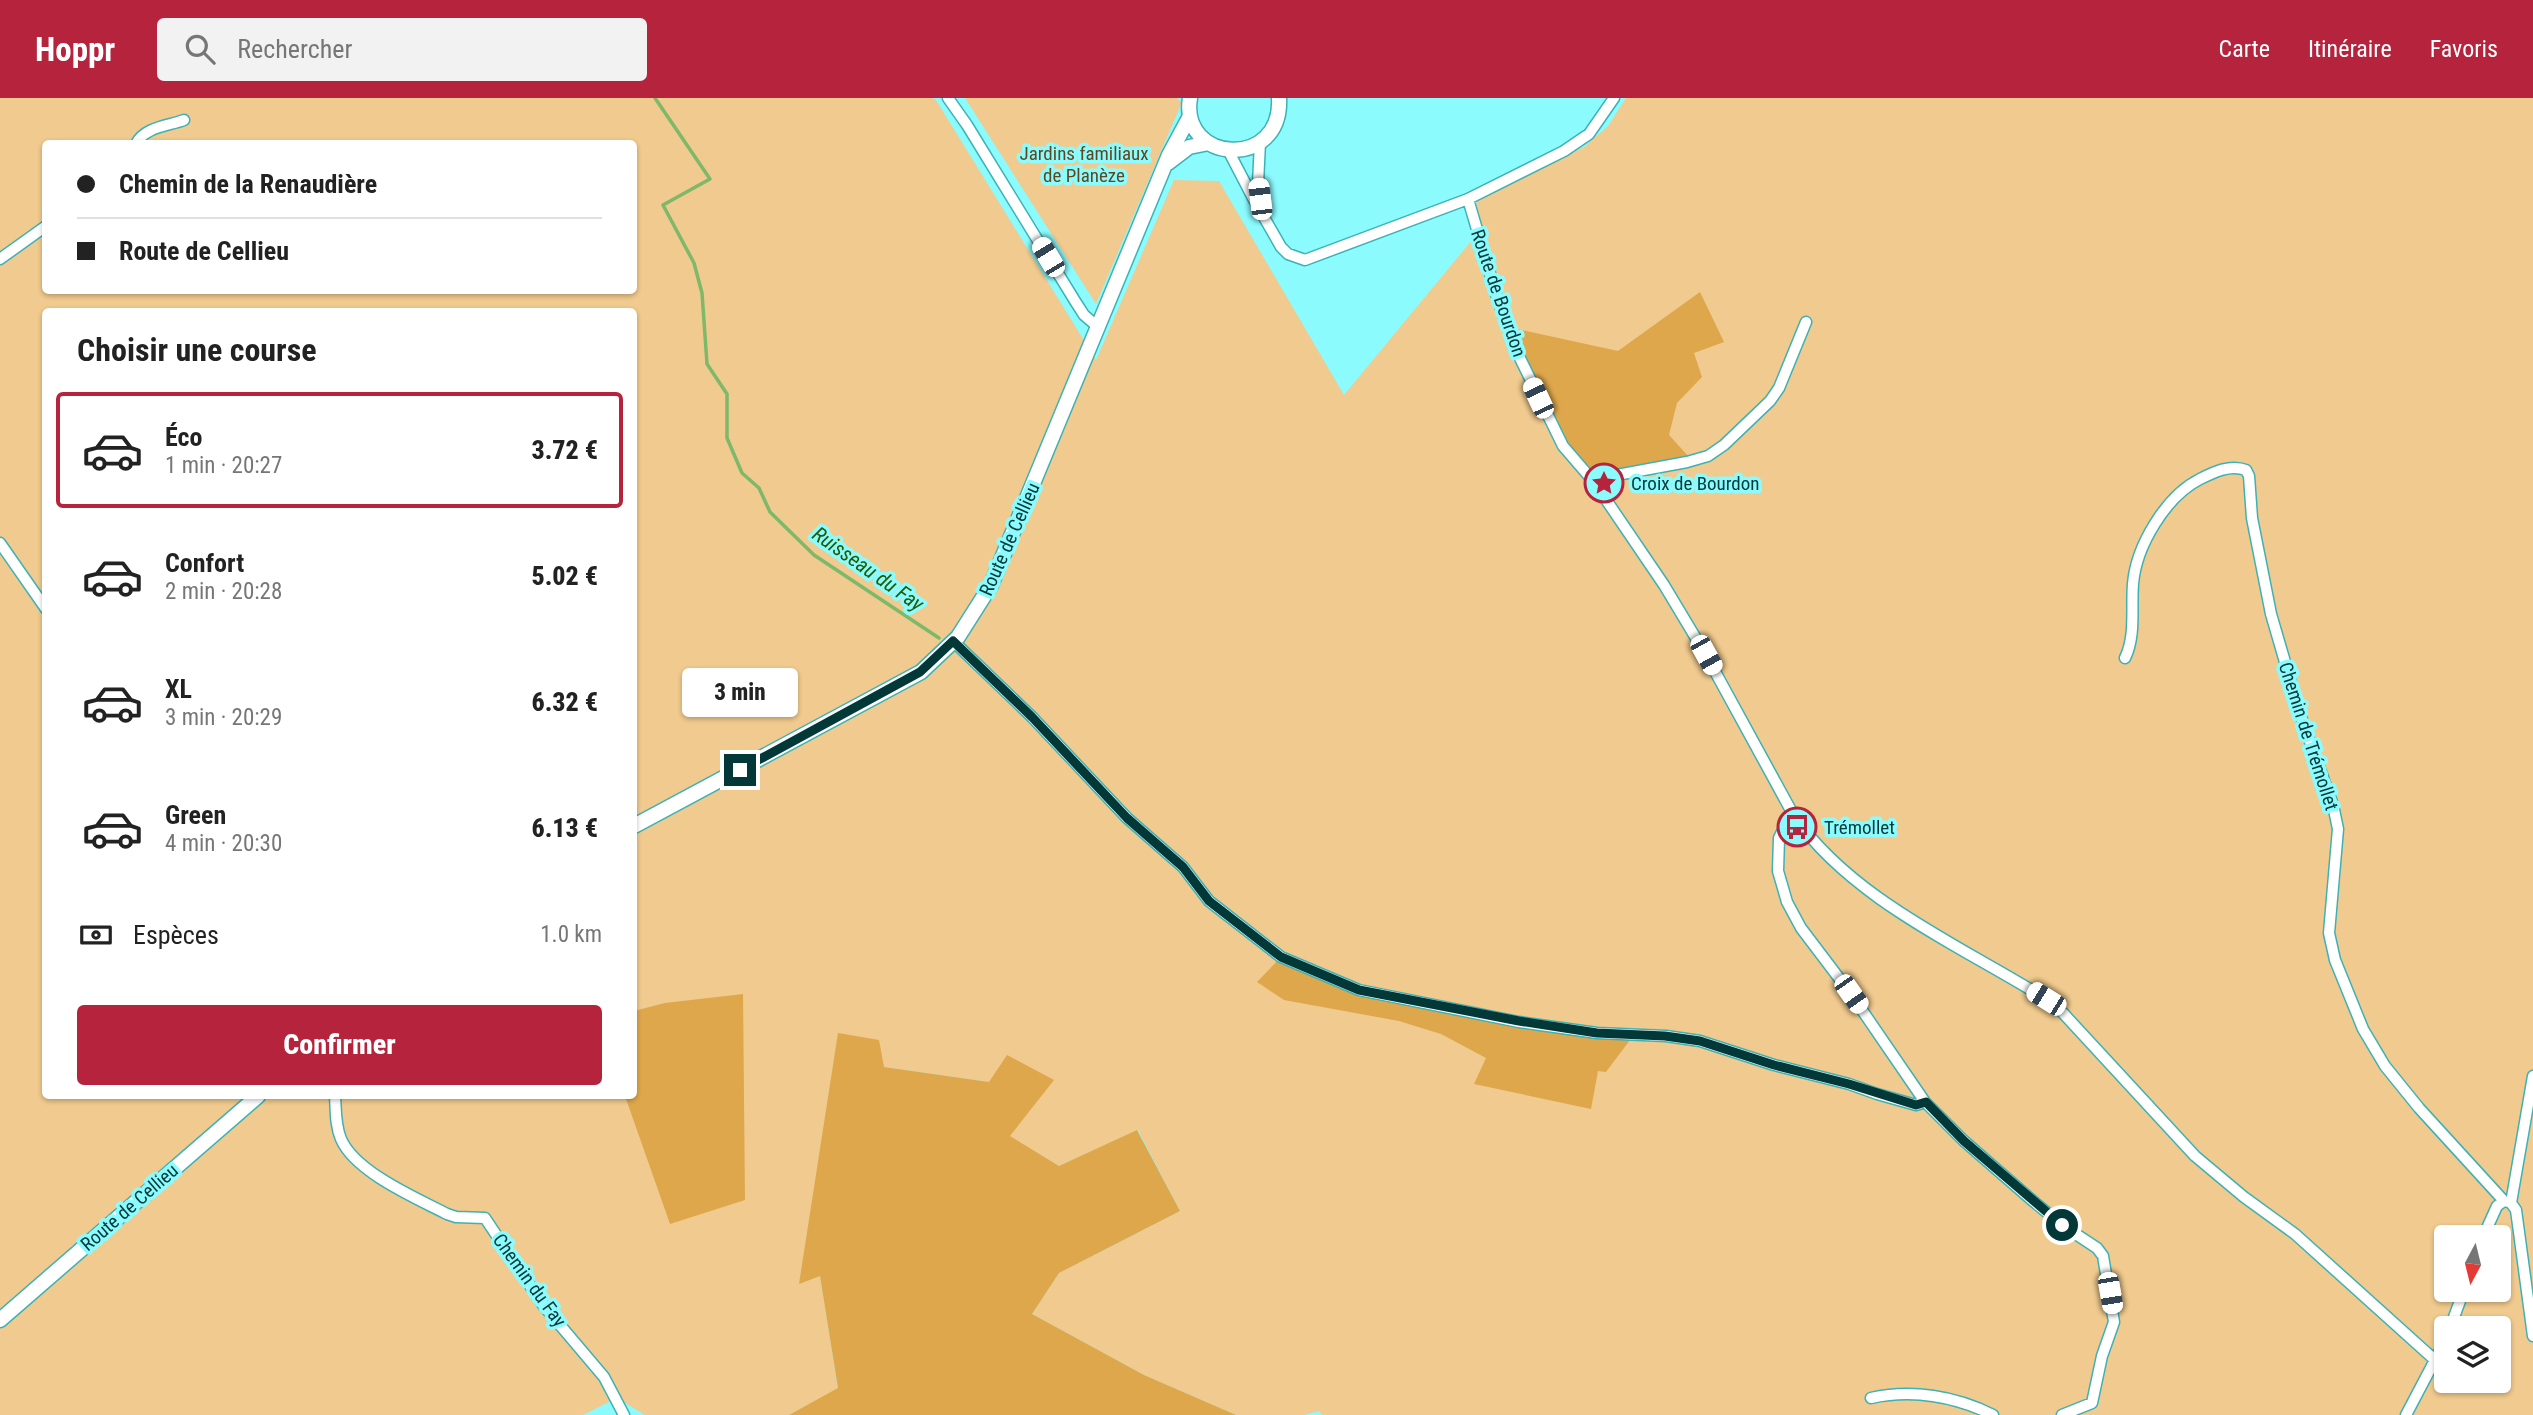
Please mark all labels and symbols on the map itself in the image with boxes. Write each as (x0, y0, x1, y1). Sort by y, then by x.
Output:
park label: Jardins familiaux de Planèze (1019, 142, 1149, 187)
car (1248, 177, 1273, 221)
street label: Route de Bourdon (1466, 226, 1531, 360)
car (1029, 234, 1068, 280)
car (1520, 375, 1557, 421)
place icon: Croix de Bourdon (1583, 462, 1625, 504)
place label: Croix de Bourdon (1631, 472, 1760, 495)
street label: Route de Cellieu (974, 479, 1045, 599)
water label: Ruisseau du Fay (808, 522, 929, 616)
car (1687, 632, 1726, 678)
street label: Chemin de Trémollet (2274, 659, 2343, 813)
callout: 3 min (682, 668, 798, 718)
route end (724, 754, 756, 786)
bus stop icon: Trémollet (1776, 806, 1818, 848)
place label: Trémollet (1824, 816, 1895, 839)
car (1831, 971, 1872, 1017)
car (2023, 979, 2070, 1019)
street label: Route de Cellieu (76, 1159, 183, 1256)
route start (2046, 1209, 2078, 1241)
north arrow (2434, 1225, 2511, 1302)
street label: Chemin du Fay (488, 1229, 571, 1332)
car (2097, 1270, 2124, 1316)

